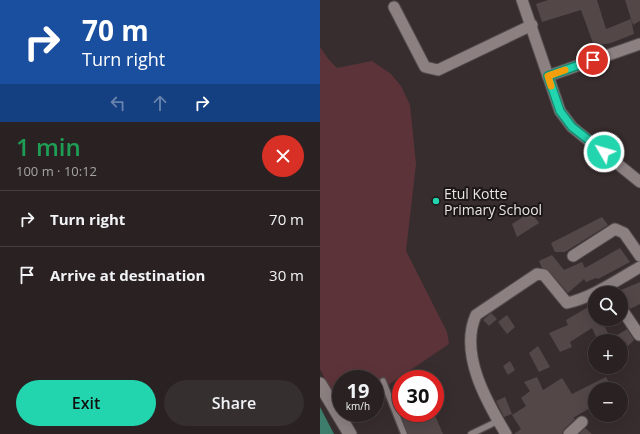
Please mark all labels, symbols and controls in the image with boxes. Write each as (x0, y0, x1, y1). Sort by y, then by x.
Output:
text: 70 m (82, 11, 149, 49)
icon: right (16, 16, 68, 68)
pin (576, 43, 610, 77)
text: Turn right (82, 47, 165, 71)
icon: arrive (582, 49, 604, 71)
icon: left (107, 92, 129, 114)
icon: ahead (149, 92, 171, 114)
icon: right (191, 92, 213, 114)
text: 1 min (16, 130, 81, 163)
position arrow (583, 131, 625, 173)
button: close (262, 135, 304, 177)
text: 100 m · 10:12 (16, 162, 97, 180)
place label: Etul Kotte Primary School (444, 184, 542, 219)
marker: Etul Kotte Primary School (431, 196, 441, 206)
icon: right (16, 208, 38, 230)
text: Turn right (50, 209, 125, 229)
text: 70 m (269, 209, 304, 229)
icon: arrive (16, 264, 38, 286)
text: Arrive at destination (50, 265, 205, 285)
text: 30 m (269, 265, 304, 285)
map controls (588, 286, 628, 422)
button: search (588, 286, 628, 326)
button: + (588, 334, 628, 374)
speed limit sign: 30 (392, 370, 444, 422)
text: 19 (347, 377, 369, 404)
button: Exit (16, 380, 156, 426)
button: Share (164, 380, 304, 426)
button: − (588, 382, 628, 422)
text: km/h (346, 399, 370, 413)

